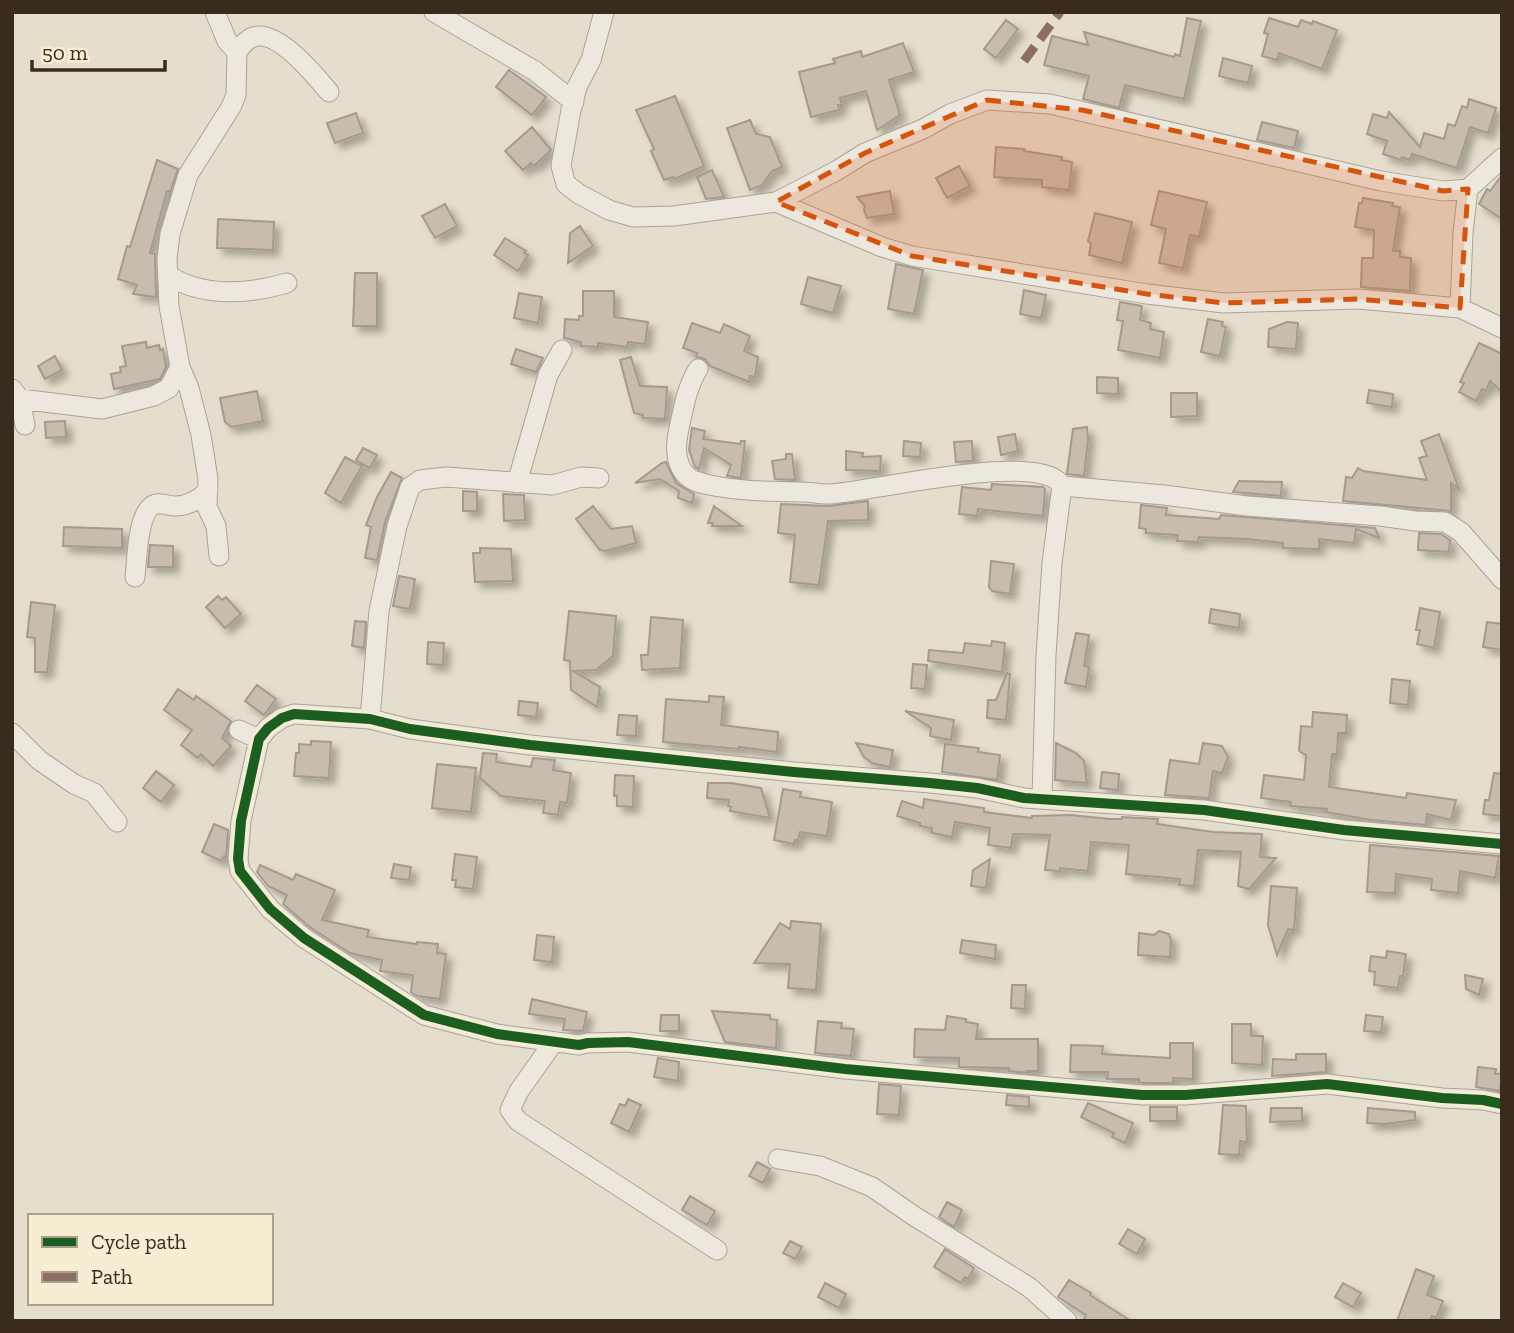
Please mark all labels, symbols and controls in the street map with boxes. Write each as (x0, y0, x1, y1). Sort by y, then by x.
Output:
scale bar (32, 28, 164, 72)
text: 50 m (42, 40, 88, 65)
legend (28, 1214, 273, 1305)
text: Cycle path (91, 1229, 186, 1254)
text: Path (91, 1264, 133, 1289)

